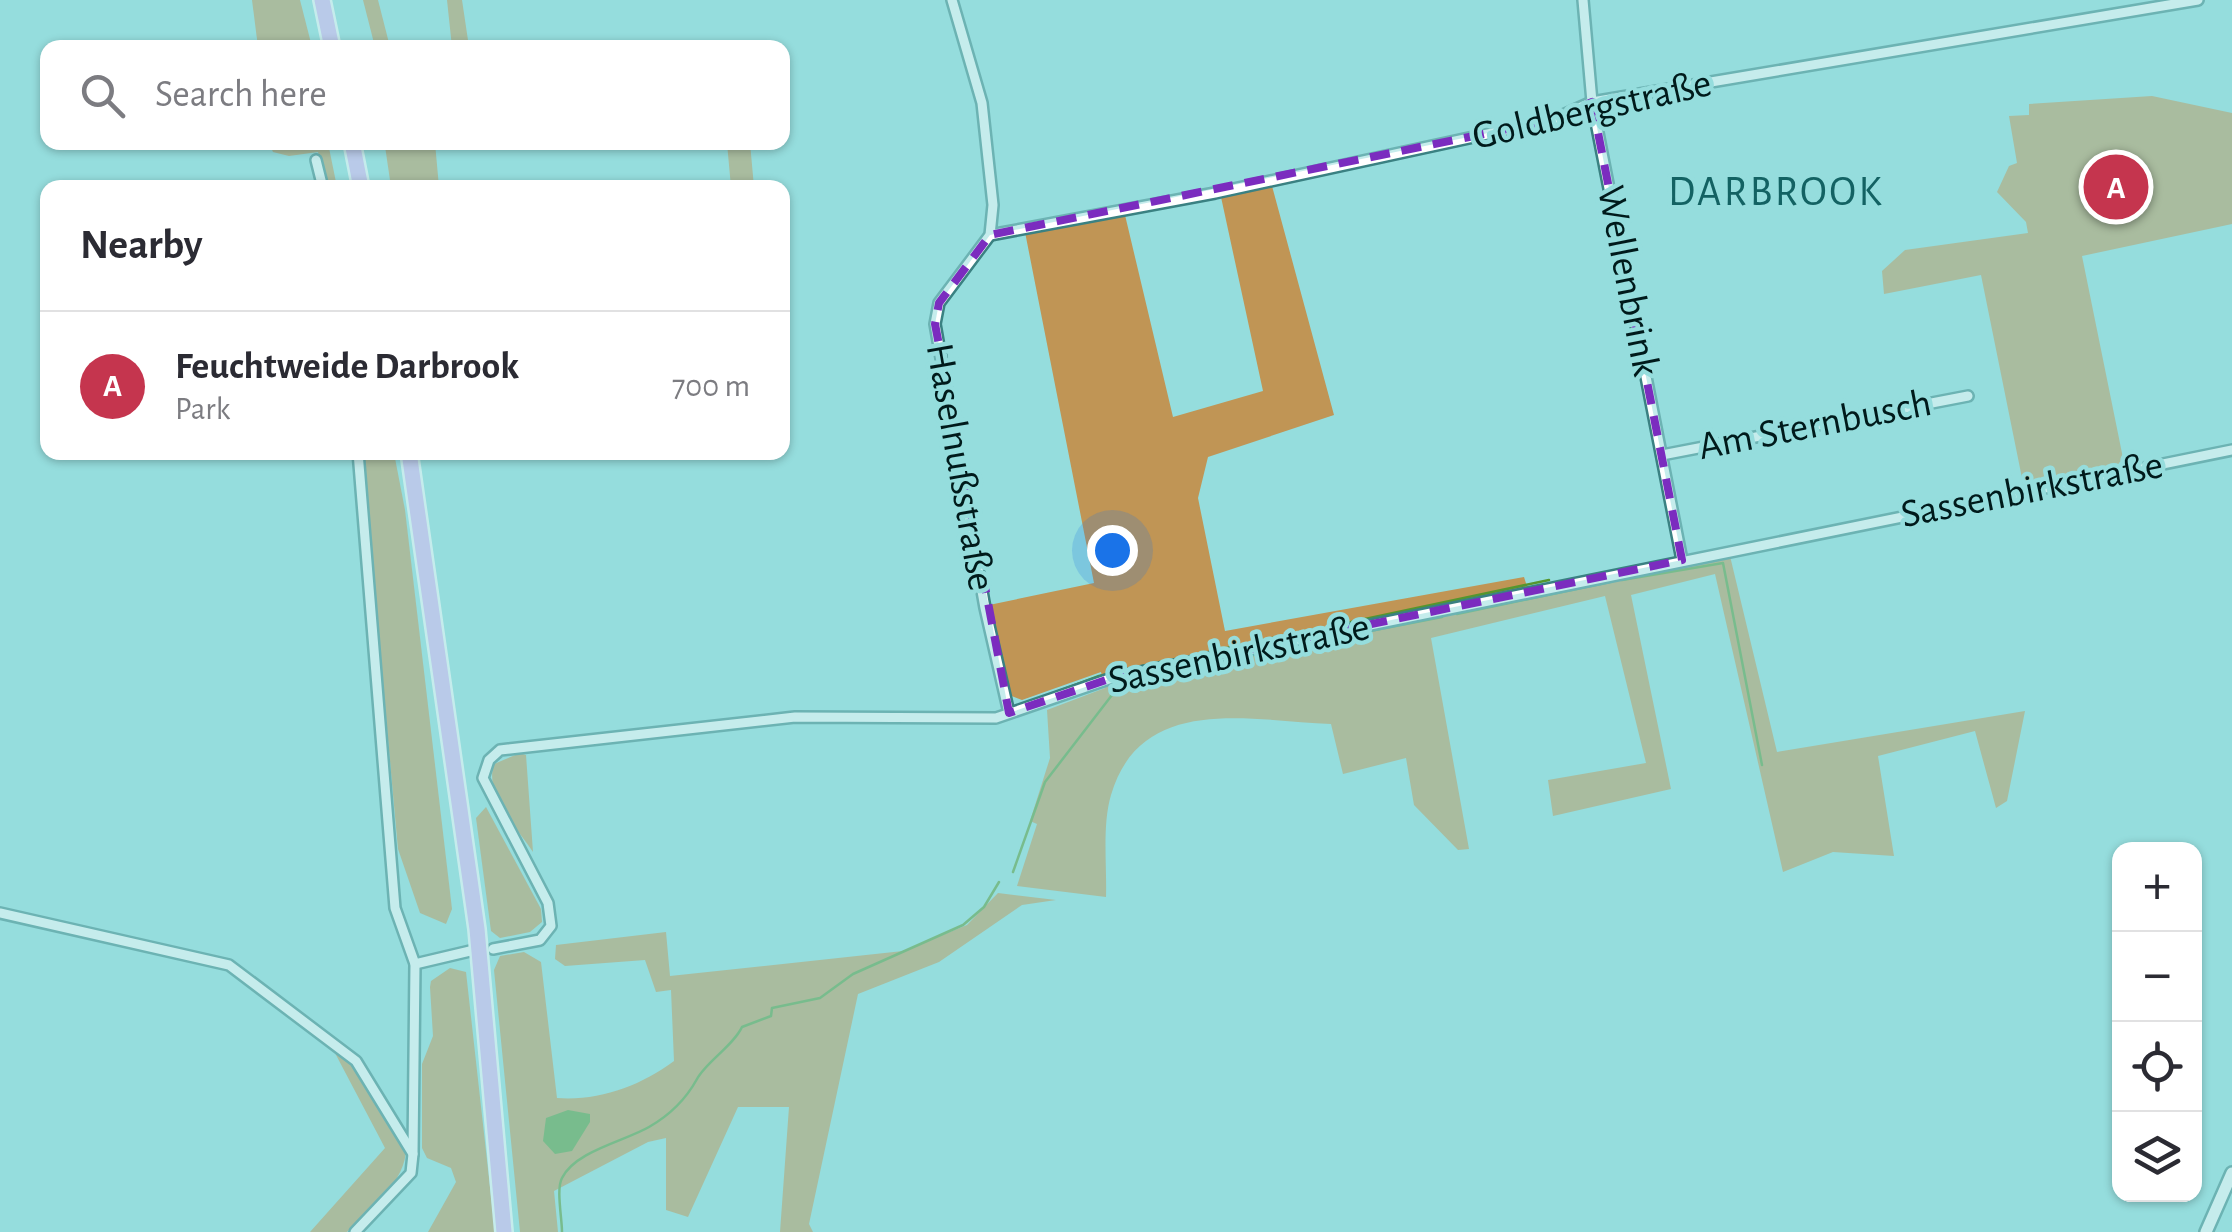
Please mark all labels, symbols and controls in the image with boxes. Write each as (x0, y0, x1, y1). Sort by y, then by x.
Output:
search box (40, 40, 790, 150)
street label: Goldbergstraße (1469, 63, 1715, 157)
icon: search (75, 68, 130, 123)
text: Search here (155, 76, 327, 114)
pin: A (2084, 150, 2148, 224)
district label: DARBROOK (1668, 171, 1884, 213)
street label: Wellenbrink (1590, 183, 1666, 379)
text: Nearby (80, 224, 203, 266)
street label: Haselnußstraße (919, 340, 1001, 594)
text: Feuchtweide Darbrook (175, 348, 519, 386)
text: A (103, 370, 122, 402)
text: 700 m (672, 370, 750, 402)
street label: Am Sternbusch (1695, 383, 1935, 467)
text: Park (175, 393, 230, 425)
street label: Sassenbirkstraße (1898, 445, 2166, 535)
your location (1087, 525, 1138, 576)
street label: Sassenbirkstraße (1105, 607, 1373, 701)
map controls (2112, 842, 2202, 1202)
button: + (2112, 842, 2202, 932)
button: − (2112, 932, 2202, 1022)
button: locate (2112, 1022, 2202, 1112)
button: layers (2112, 1112, 2202, 1202)

